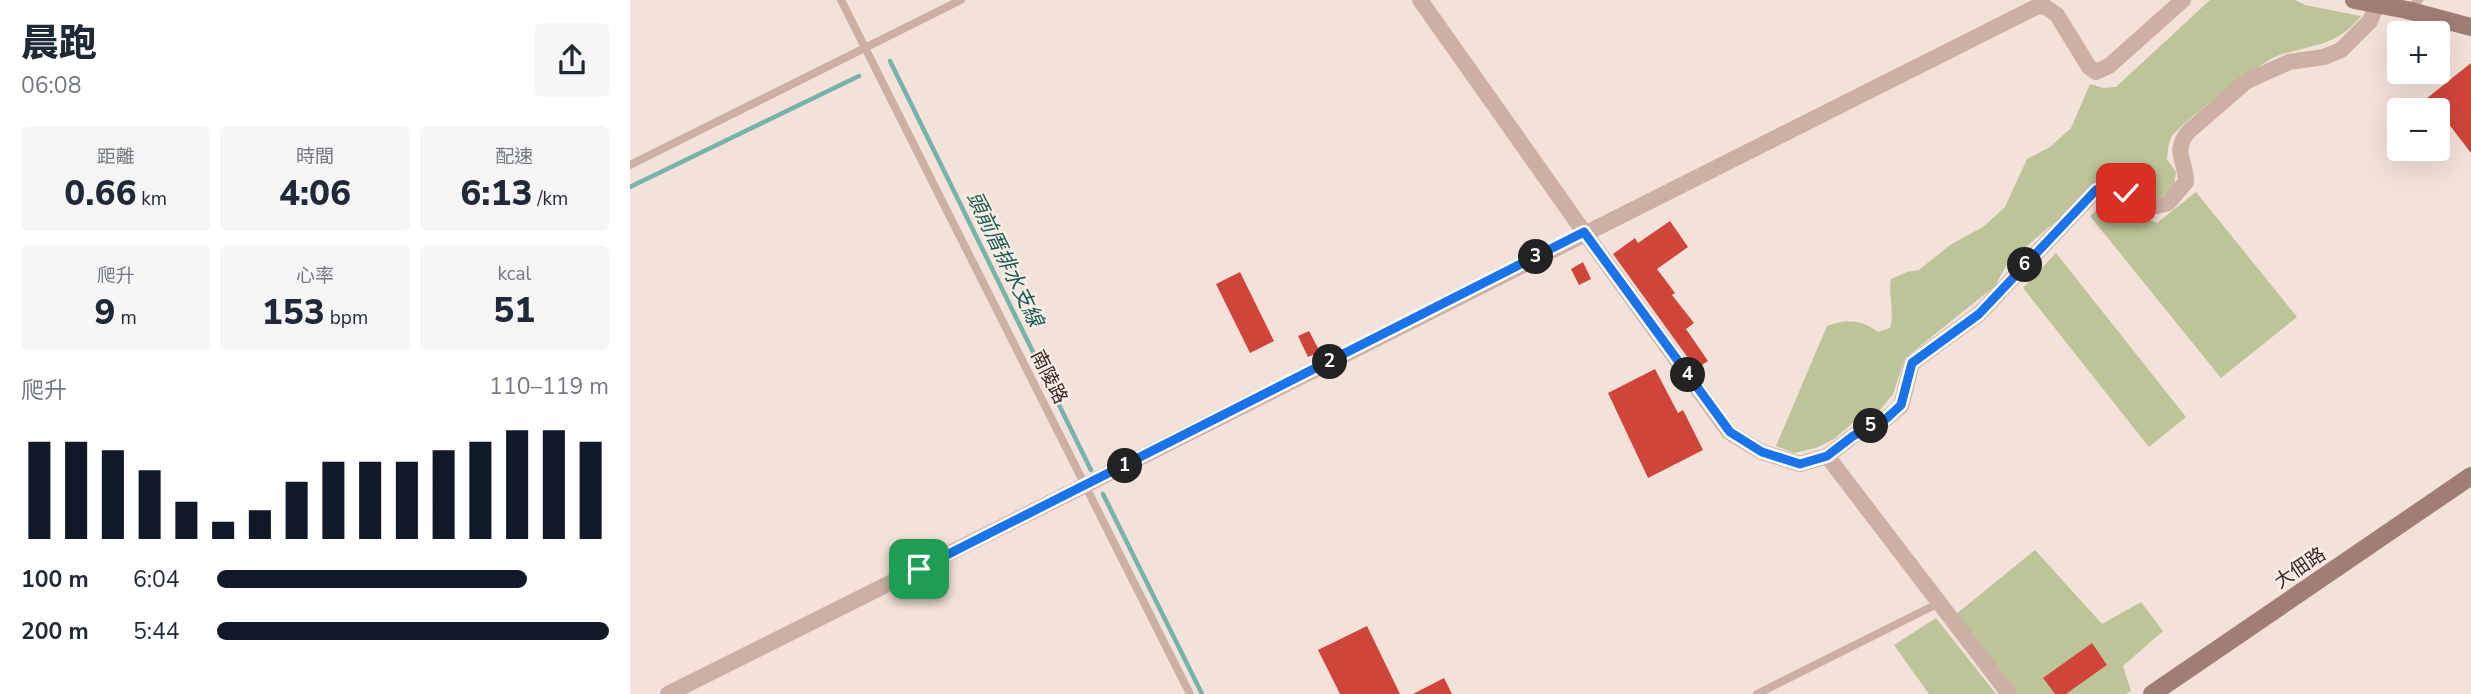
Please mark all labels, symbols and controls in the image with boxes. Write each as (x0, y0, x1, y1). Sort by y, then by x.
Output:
text: 晨跑 (21, 18, 97, 69)
map controls (2387, 21, 2450, 161)
button: + (2387, 21, 2450, 84)
button: share (535, 23, 609, 97)
text: 06:08 (21, 70, 81, 101)
button: − (2387, 98, 2450, 161)
text: 距離 (97, 144, 135, 170)
text: 時間 (296, 144, 334, 170)
text: 配速 (495, 144, 533, 170)
pin (2096, 163, 2156, 223)
text: 0.66 (64, 170, 136, 217)
text: 4:06 (279, 170, 351, 217)
text: 6:13 (460, 170, 532, 217)
icon: check (2107, 174, 2145, 212)
text: km (136, 186, 167, 212)
text: /km (532, 186, 568, 212)
water label: 頭前厝排水支線 (960, 187, 1051, 333)
pin: 3 (1518, 240, 1553, 274)
text: 3 (1530, 243, 1541, 269)
pin: 6 (2008, 247, 2042, 282)
text: 6 (2019, 251, 2030, 277)
text: kcal (497, 261, 531, 287)
text: 爬升 (97, 263, 135, 289)
text: 心率 (296, 263, 334, 289)
text: 51 (493, 287, 535, 334)
text: 9 (95, 289, 116, 336)
text: 153 (262, 289, 325, 336)
text: m (116, 305, 137, 331)
text: bpm (325, 305, 368, 331)
pin: 2 (1312, 344, 1348, 380)
street label: 南陵路 (1024, 346, 1074, 408)
text: 2 (1324, 348, 1335, 374)
pin: 4 (1670, 358, 1706, 392)
text: 4 (1682, 361, 1693, 387)
text: 110–119 m (489, 371, 609, 402)
text: 爬升 (21, 375, 67, 406)
pin: 5 (1854, 408, 1888, 444)
text: 5 (1865, 412, 1876, 438)
pin: 1 (1107, 448, 1142, 484)
text: 1 (1119, 452, 1130, 478)
pin (889, 539, 949, 599)
street label: 大佃路 (2269, 541, 2331, 595)
icon: arrive (900, 550, 938, 588)
text: 100 m (21, 564, 89, 595)
text: 6:04 (133, 564, 180, 595)
text: 200 m (21, 616, 89, 647)
text: 5:44 (133, 616, 180, 647)

